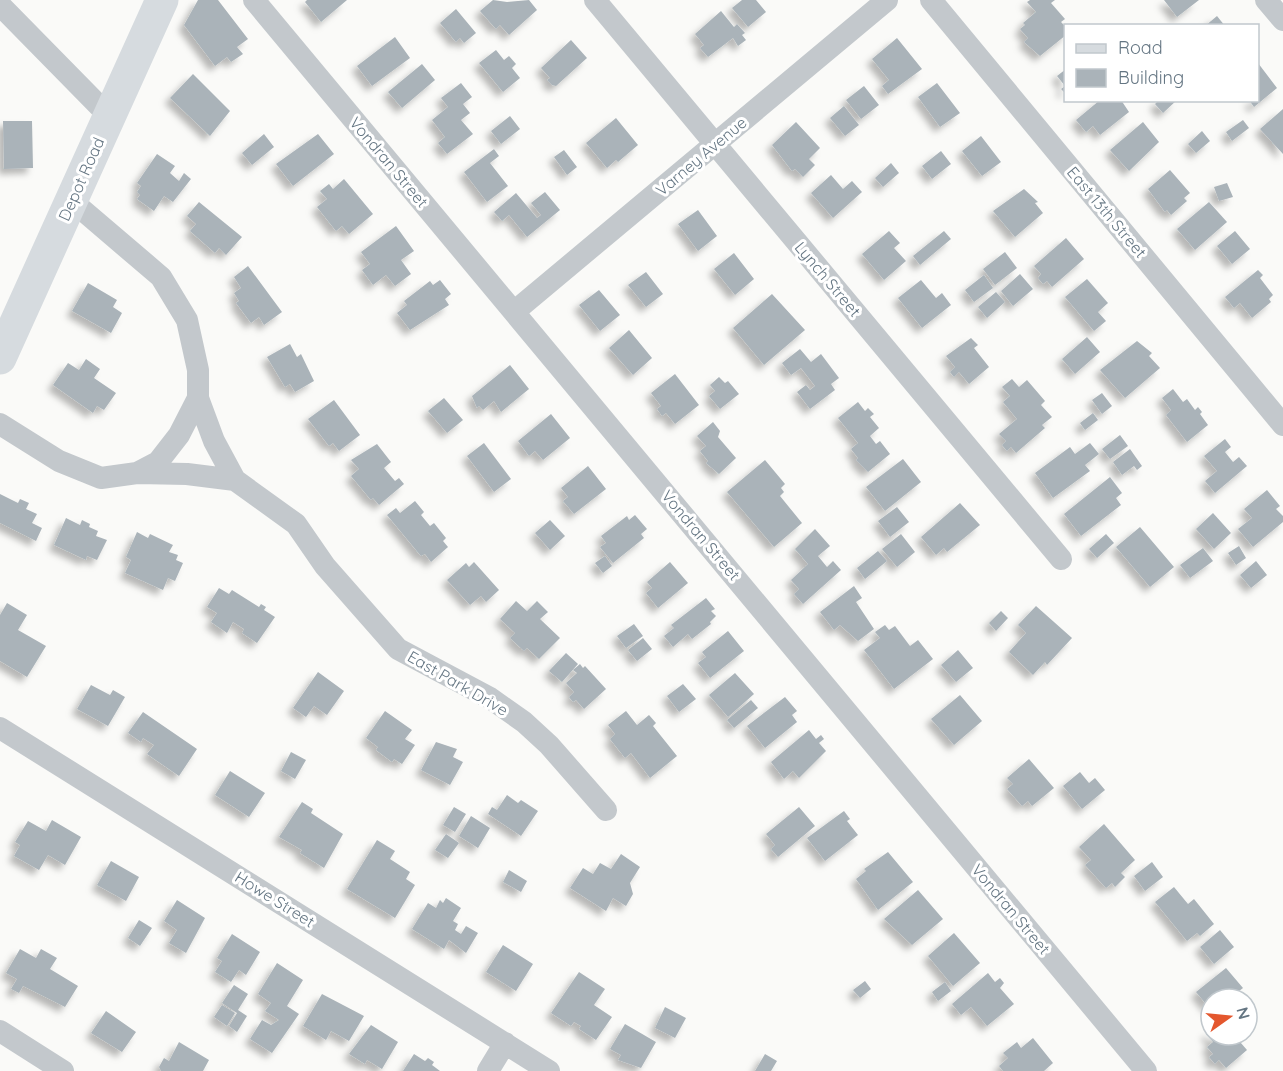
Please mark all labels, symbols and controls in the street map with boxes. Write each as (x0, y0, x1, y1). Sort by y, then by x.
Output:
legend (1064, 24, 1259, 102)
text: Road (1118, 36, 1163, 59)
text: Building (1118, 66, 1184, 89)
street label: Varney Avenue (651, 112, 751, 200)
street label: Vondran Street (345, 113, 433, 211)
street label: Depot Road (54, 134, 108, 224)
street label: East 13th Street (1063, 162, 1151, 262)
street label: Lynch Street (791, 237, 865, 321)
street label: Vondran Street (657, 486, 745, 584)
street label: East Park Drive (404, 646, 512, 720)
street label: Vondran Street (967, 860, 1055, 958)
street label: Howe Street (231, 867, 319, 931)
north arrow (1199, 987, 1259, 1047)
text: N (1232, 1005, 1255, 1021)

